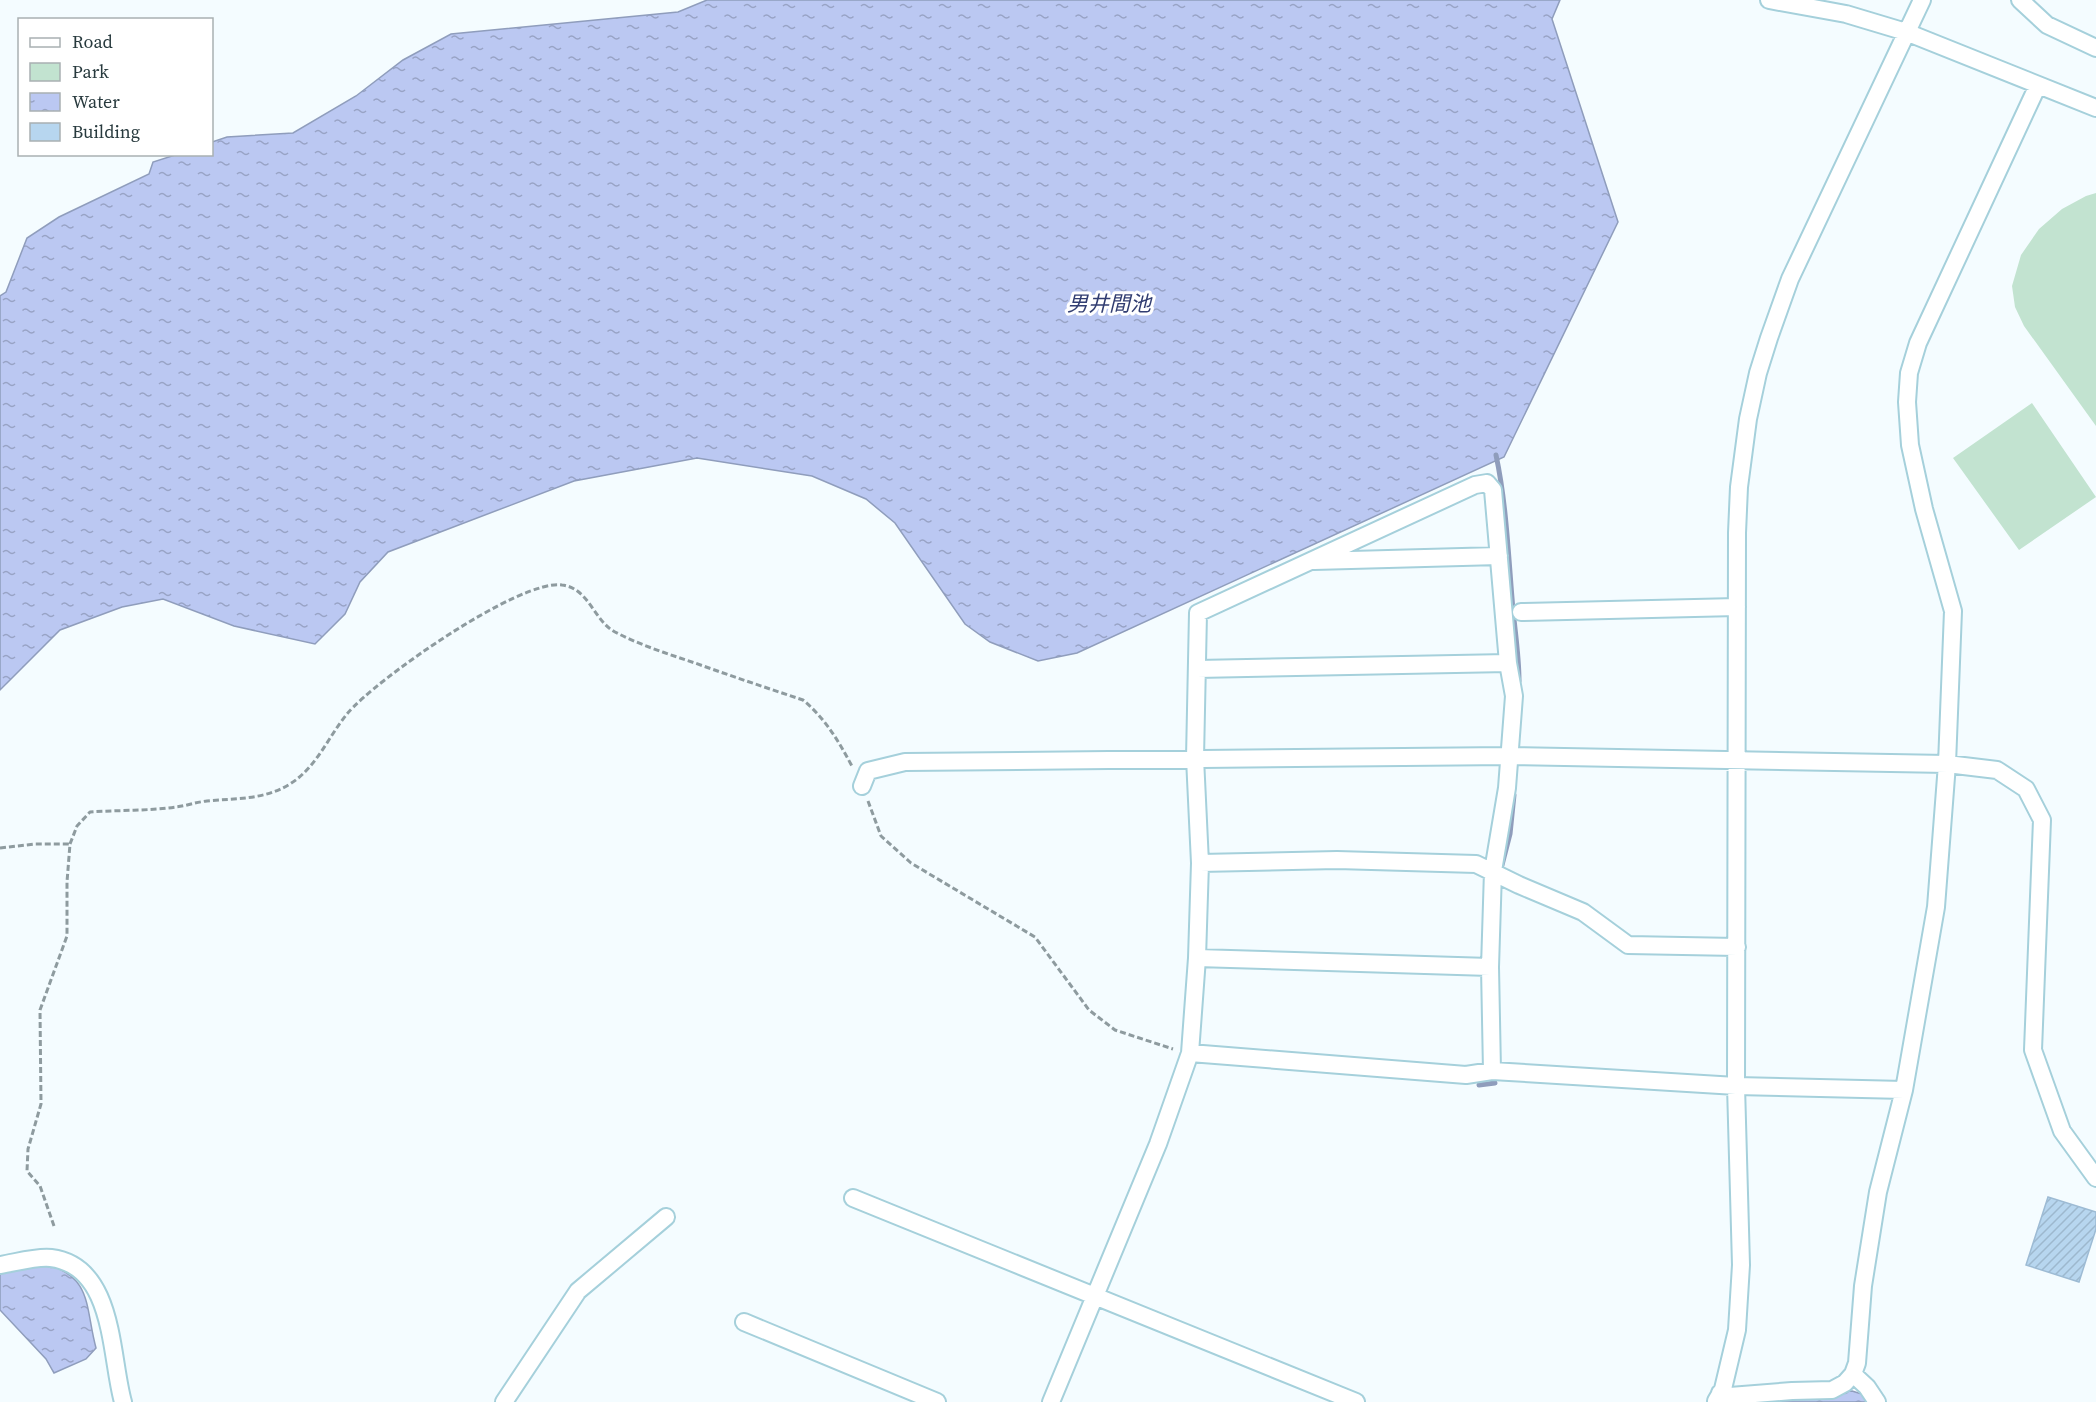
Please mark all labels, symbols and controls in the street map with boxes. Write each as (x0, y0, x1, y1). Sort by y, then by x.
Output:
legend (18, 18, 213, 156)
text: Road (72, 29, 113, 54)
text: Park (72, 59, 109, 84)
text: Water (72, 89, 120, 114)
text: Building (72, 119, 140, 144)
water label: 男井間池 (1067, 289, 1153, 318)

